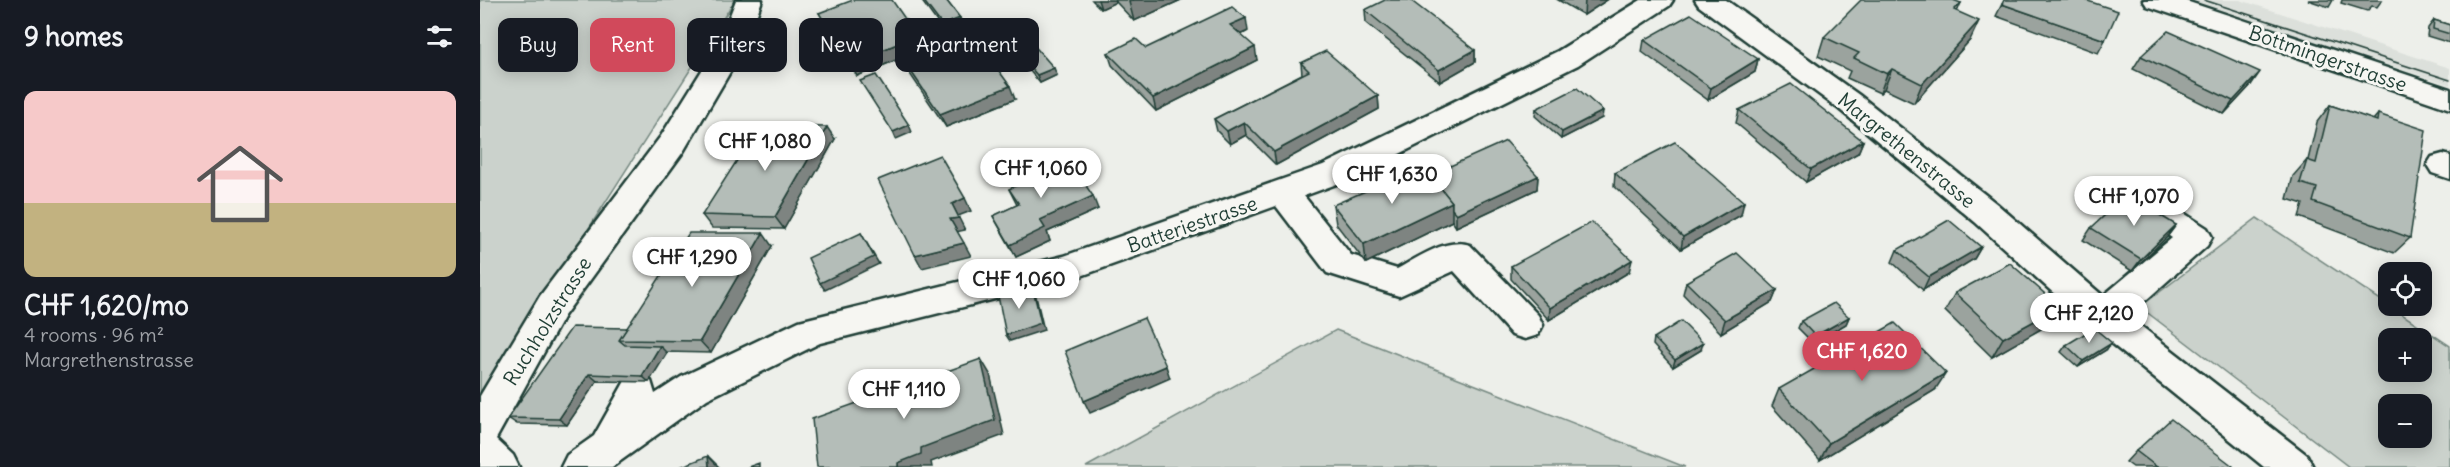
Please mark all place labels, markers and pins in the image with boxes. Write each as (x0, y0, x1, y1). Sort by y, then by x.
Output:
pin: CHF 1,080 (696, 121, 834, 172)
pin: CHF 1,060 (972, 148, 1110, 199)
pin: CHF 1,630 (1323, 154, 1461, 205)
pin: CHF 1,070 (2065, 176, 2203, 227)
pin: CHF 1,290 (623, 237, 761, 288)
pin: CHF 1,060 (950, 259, 1088, 310)
pin: CHF 2,120 (2020, 293, 2158, 344)
pin: CHF 1,620 (1793, 331, 1931, 382)
pin: CHF 1,110 (835, 369, 973, 420)

